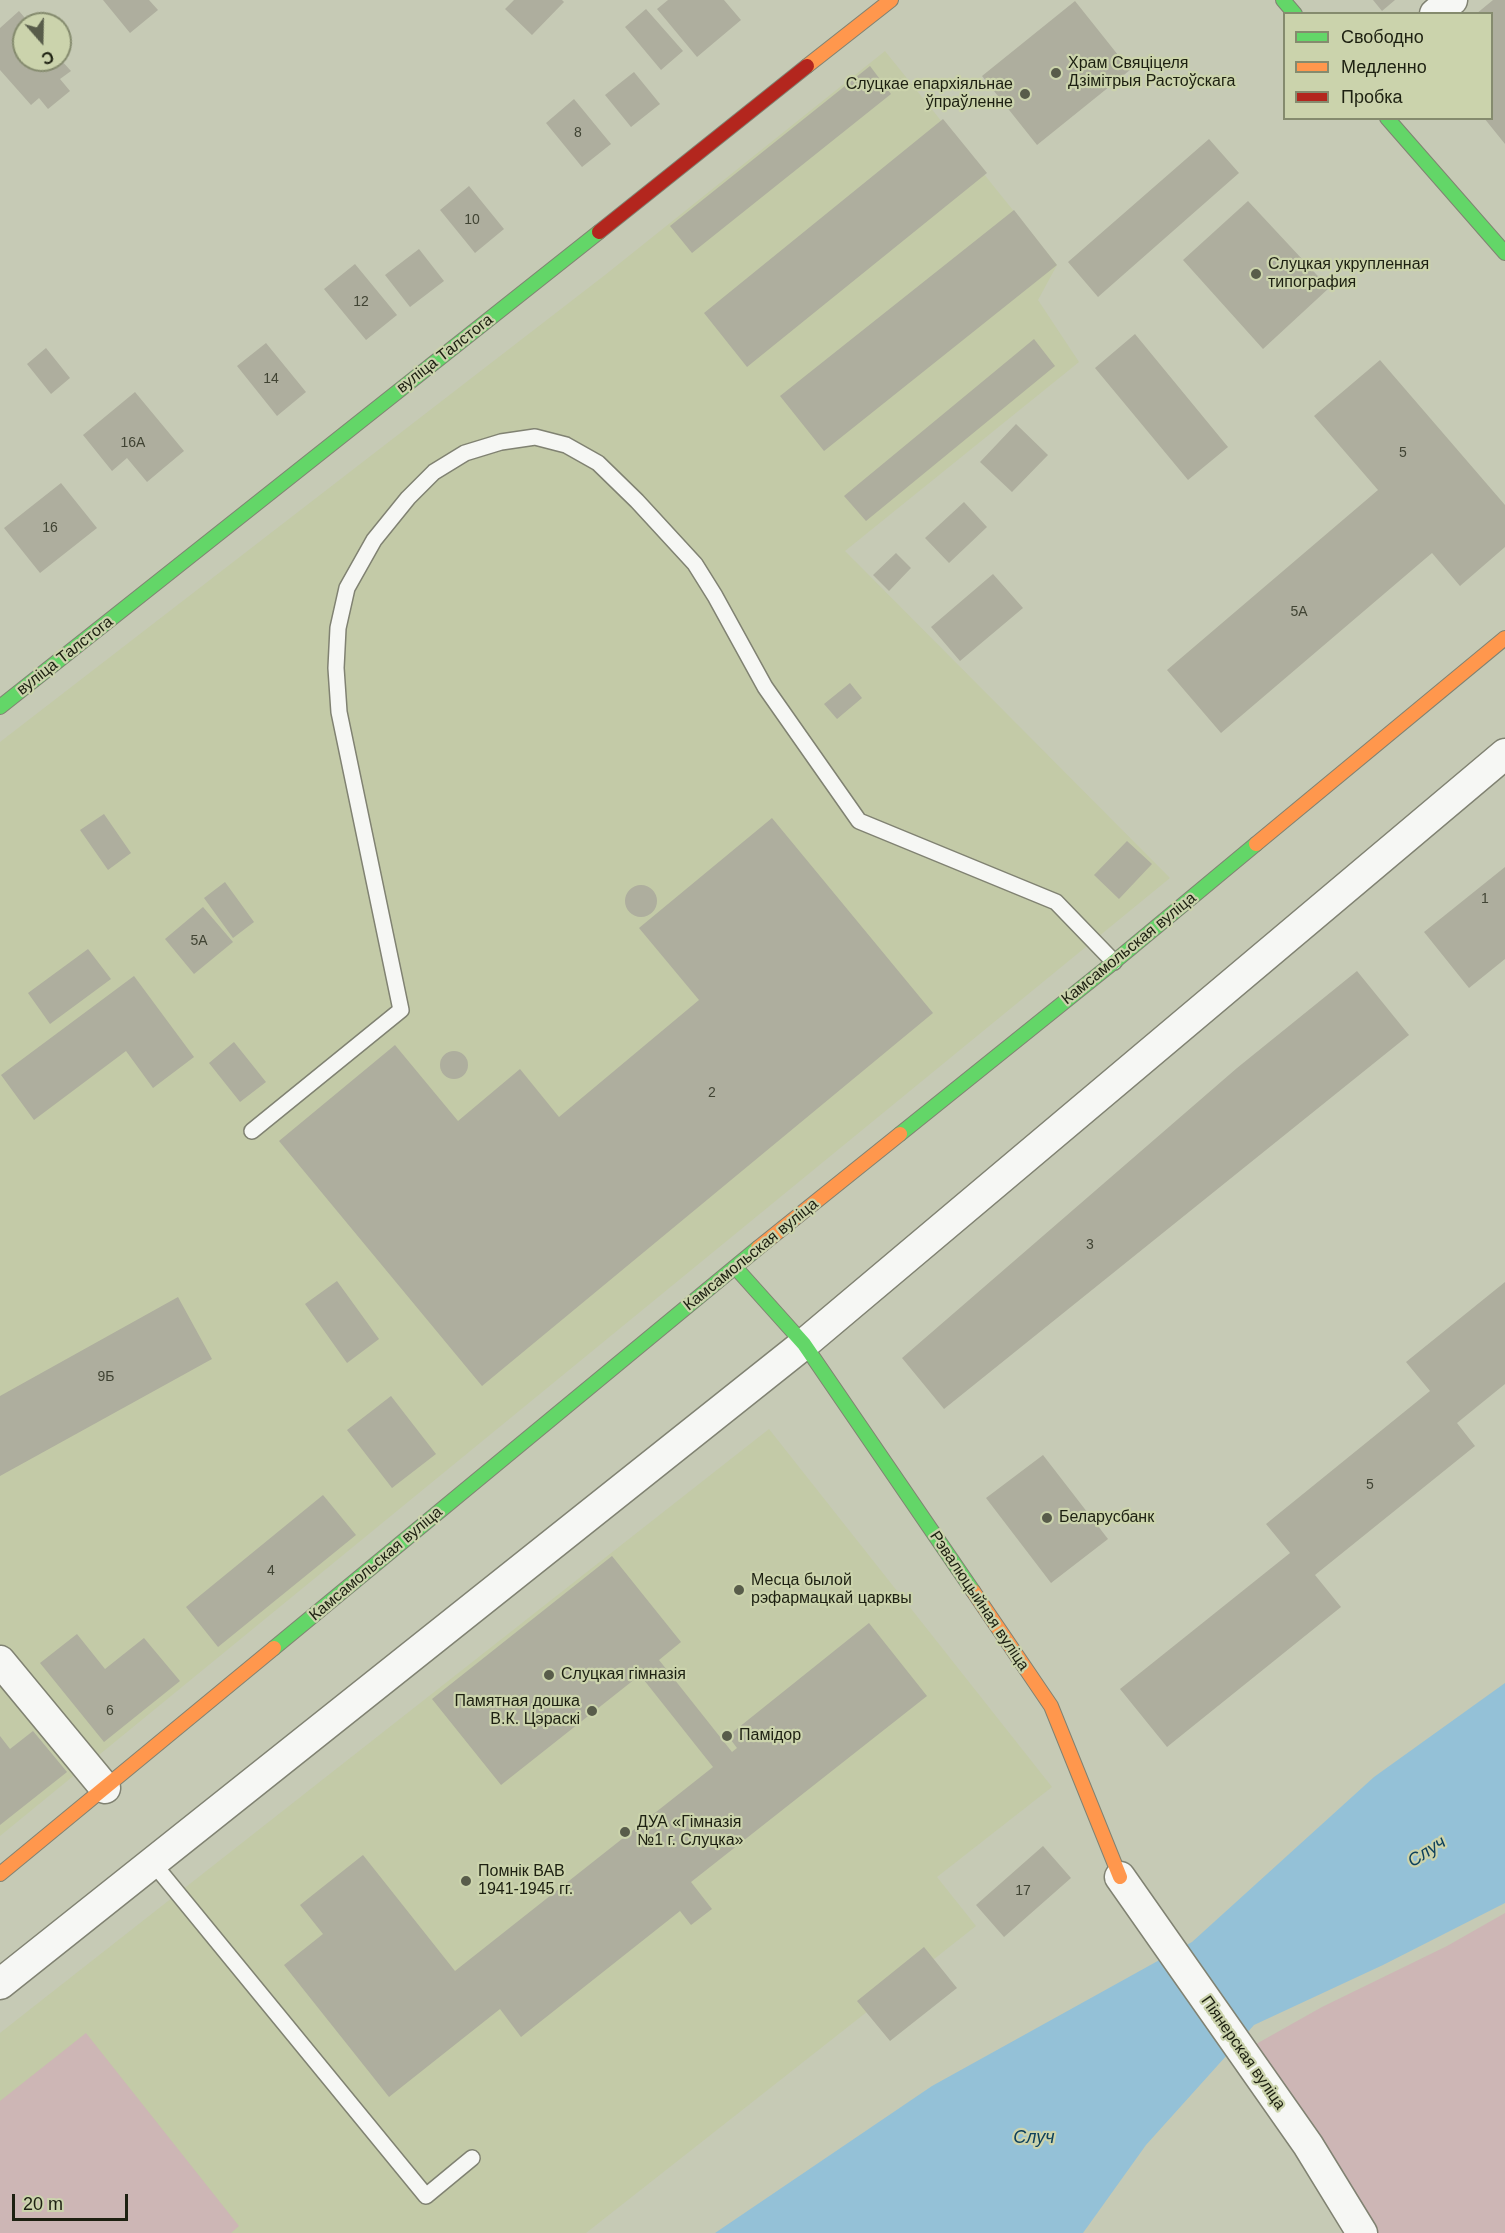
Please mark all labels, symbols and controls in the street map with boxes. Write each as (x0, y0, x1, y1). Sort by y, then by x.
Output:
north arrow (12, 12, 72, 72)
legend (1283, 12, 1493, 120)
text: Свободно (1341, 27, 1424, 47)
text: С (39, 48, 56, 67)
place label: Храм Свяціцеля Дзімітрыя Растоўскага (1068, 54, 1235, 92)
text: Медленно (1341, 57, 1427, 77)
marker: Храм Свяціцеля Дзімітрыя Растоўскага (1049, 66, 1063, 80)
place label: Слуцкае епархіяльнае ўпраўленне (846, 75, 1013, 113)
marker: Слуцкае епархіяльнае ўпраўленне (1018, 87, 1032, 101)
text: Пробка (1341, 87, 1403, 107)
house number: 8 (574, 125, 582, 141)
house number: 10 (464, 212, 480, 228)
place label: Слуцкая укрупленная типография (1268, 255, 1429, 293)
marker: Слуцкая укрупленная типография (1249, 267, 1263, 281)
house number: 12 (353, 294, 369, 310)
street label: вуліца Талстога (393, 310, 497, 398)
house number: 14 (263, 371, 279, 387)
house number: 16А (121, 435, 145, 451)
house number: 5 (1399, 445, 1407, 461)
house number: 16 (42, 520, 58, 536)
house number: 5А (1290, 604, 1308, 620)
street label: вуліца Талстога (13, 612, 117, 700)
street label: Камсамольская вуліца (1058, 889, 1200, 1009)
house number: 1 (1481, 891, 1489, 907)
house number: 5А (190, 933, 208, 949)
house number: 2 (708, 1085, 716, 1101)
street label: Камсамольская вуліца (680, 1195, 822, 1315)
house number: 3 (1086, 1237, 1094, 1253)
house number: 9Б (98, 1369, 114, 1385)
house number: 5 (1366, 1477, 1374, 1493)
street label: Камсамольская вуліца (306, 1503, 446, 1625)
place label: Беларусбанк (1059, 1508, 1154, 1528)
marker: Беларусбанк (1040, 1511, 1054, 1525)
street label: Рэвалюцыйная вуліца (925, 1528, 1033, 1674)
house number: 4 (267, 1563, 275, 1579)
place label: Месца былой рэфармацкай царквы (751, 1571, 912, 1609)
marker: Месца былой рэфармацкай царквы (732, 1583, 746, 1597)
place label: Слуцкая гімназія (561, 1665, 686, 1685)
marker: Слуцкая гімназія (542, 1668, 556, 1682)
place label: Памятная дошка В.К. Цэраскі (454, 1692, 580, 1730)
house number: 6 (106, 1703, 114, 1719)
marker: Памятная дошка В.К. Цэраскі (585, 1704, 599, 1718)
place label: Памідор (739, 1726, 801, 1746)
marker: Памідор (720, 1729, 734, 1743)
place label: ДУА «Гімназія №1 г. Слуцка» (637, 1813, 743, 1851)
marker: ДУА «Гімназія №1 г. Слуцка» (618, 1825, 632, 1839)
water label: Случ (1404, 1832, 1450, 1872)
place label: Помнік ВАВ 1941-1945 гг. (478, 1862, 573, 1900)
marker: Помнік ВАВ 1941-1945 гг. (459, 1874, 473, 1888)
house number: 17 (1015, 1883, 1031, 1899)
street label: Піянерская вуліца (1197, 1992, 1289, 2114)
water label: Случ (1013, 2127, 1055, 2149)
scale bar (15, 2182, 130, 2220)
text: 20 m (23, 2194, 63, 2214)

